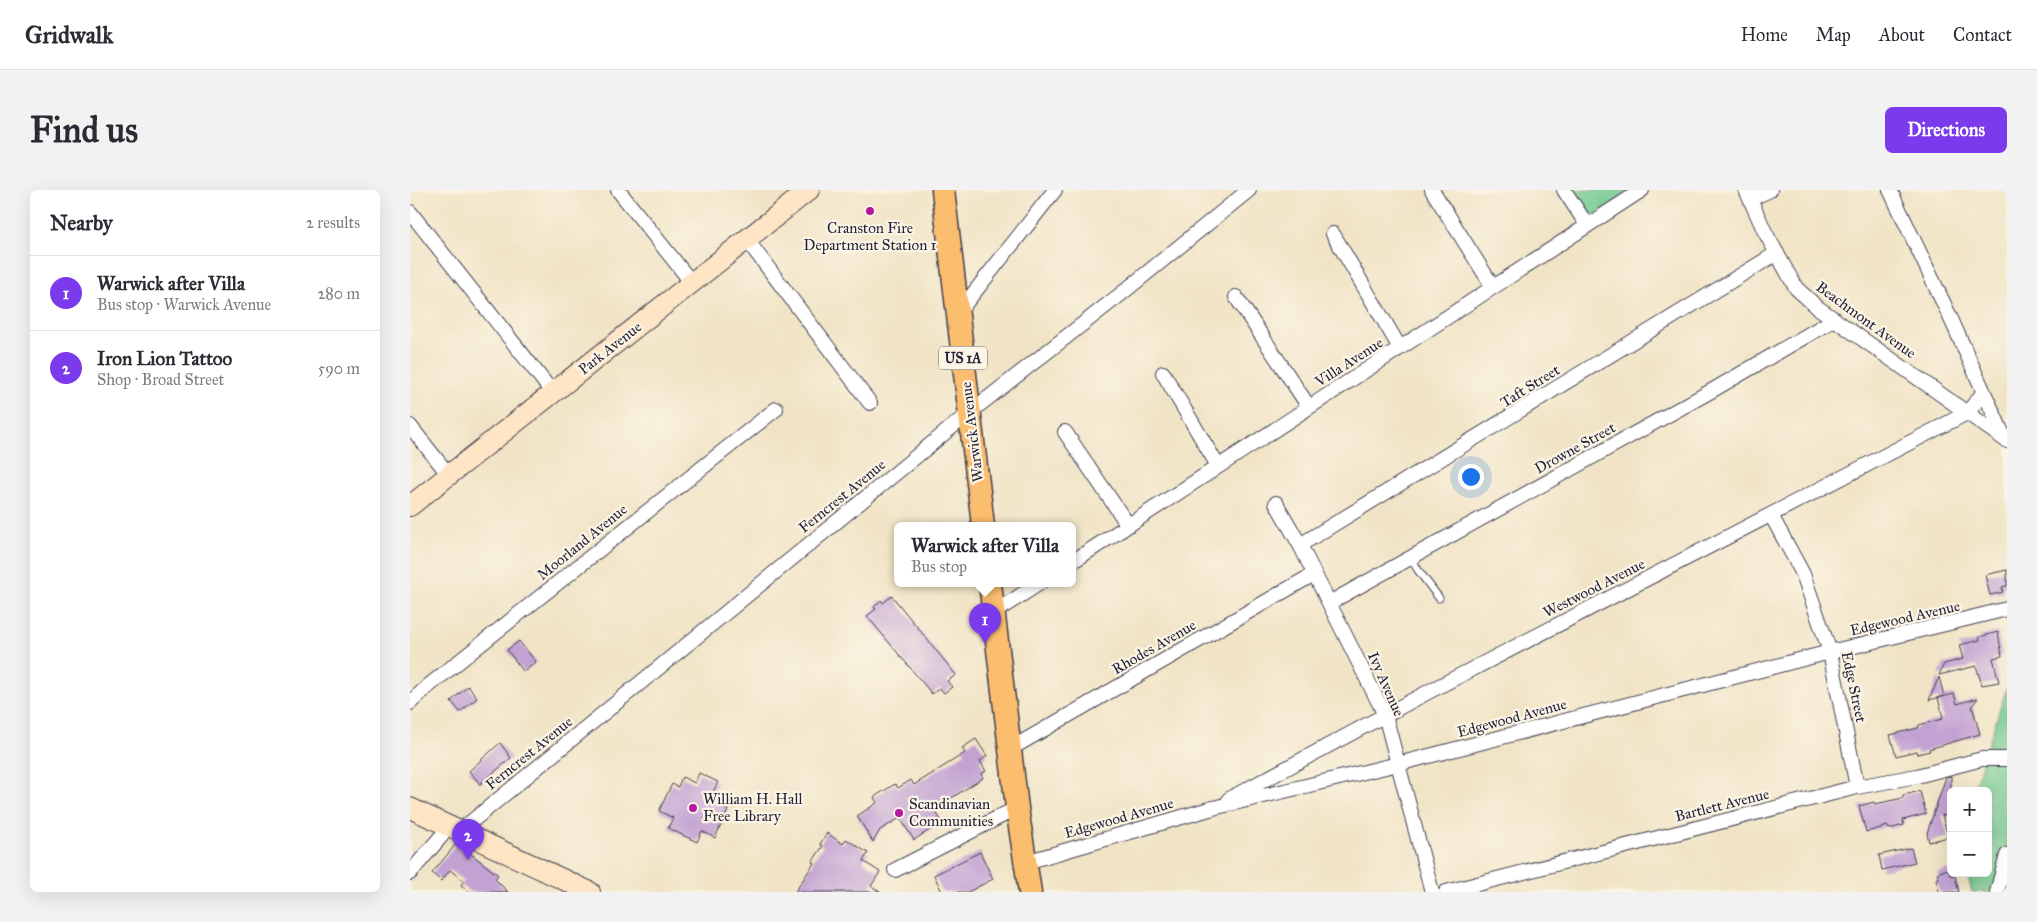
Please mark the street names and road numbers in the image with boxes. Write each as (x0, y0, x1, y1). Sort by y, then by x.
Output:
street label: Beachmont Avenue (1813, 278, 1919, 362)
street label: Park Avenue (575, 318, 645, 378)
street label: Villa Avenue (1311, 333, 1386, 391)
road number: US 1A (939, 346, 987, 370)
street label: Taft Street (1497, 360, 1564, 411)
street label: Warwick Avenue (957, 381, 987, 483)
street label: Drowne Street (1531, 418, 1619, 478)
street label: Ferncrest Avenue (795, 455, 889, 537)
street label: Moorland Avenue (533, 500, 631, 584)
street label: Westwood Avenue (1540, 555, 1648, 621)
street label: Edgewood Avenue (1848, 597, 1962, 639)
street label: Rhodes Avenue (1109, 616, 1199, 678)
street label: Ivy Avenue (1364, 649, 1408, 719)
street label: Edge Street (1838, 650, 1870, 725)
street label: Edgewood Avenue (1455, 695, 1569, 741)
street label: Ferncrest Avenue (482, 712, 576, 794)
street label: Bartlett Avenue (1673, 785, 1771, 825)
street label: Edgewood Avenue (1063, 794, 1175, 842)

